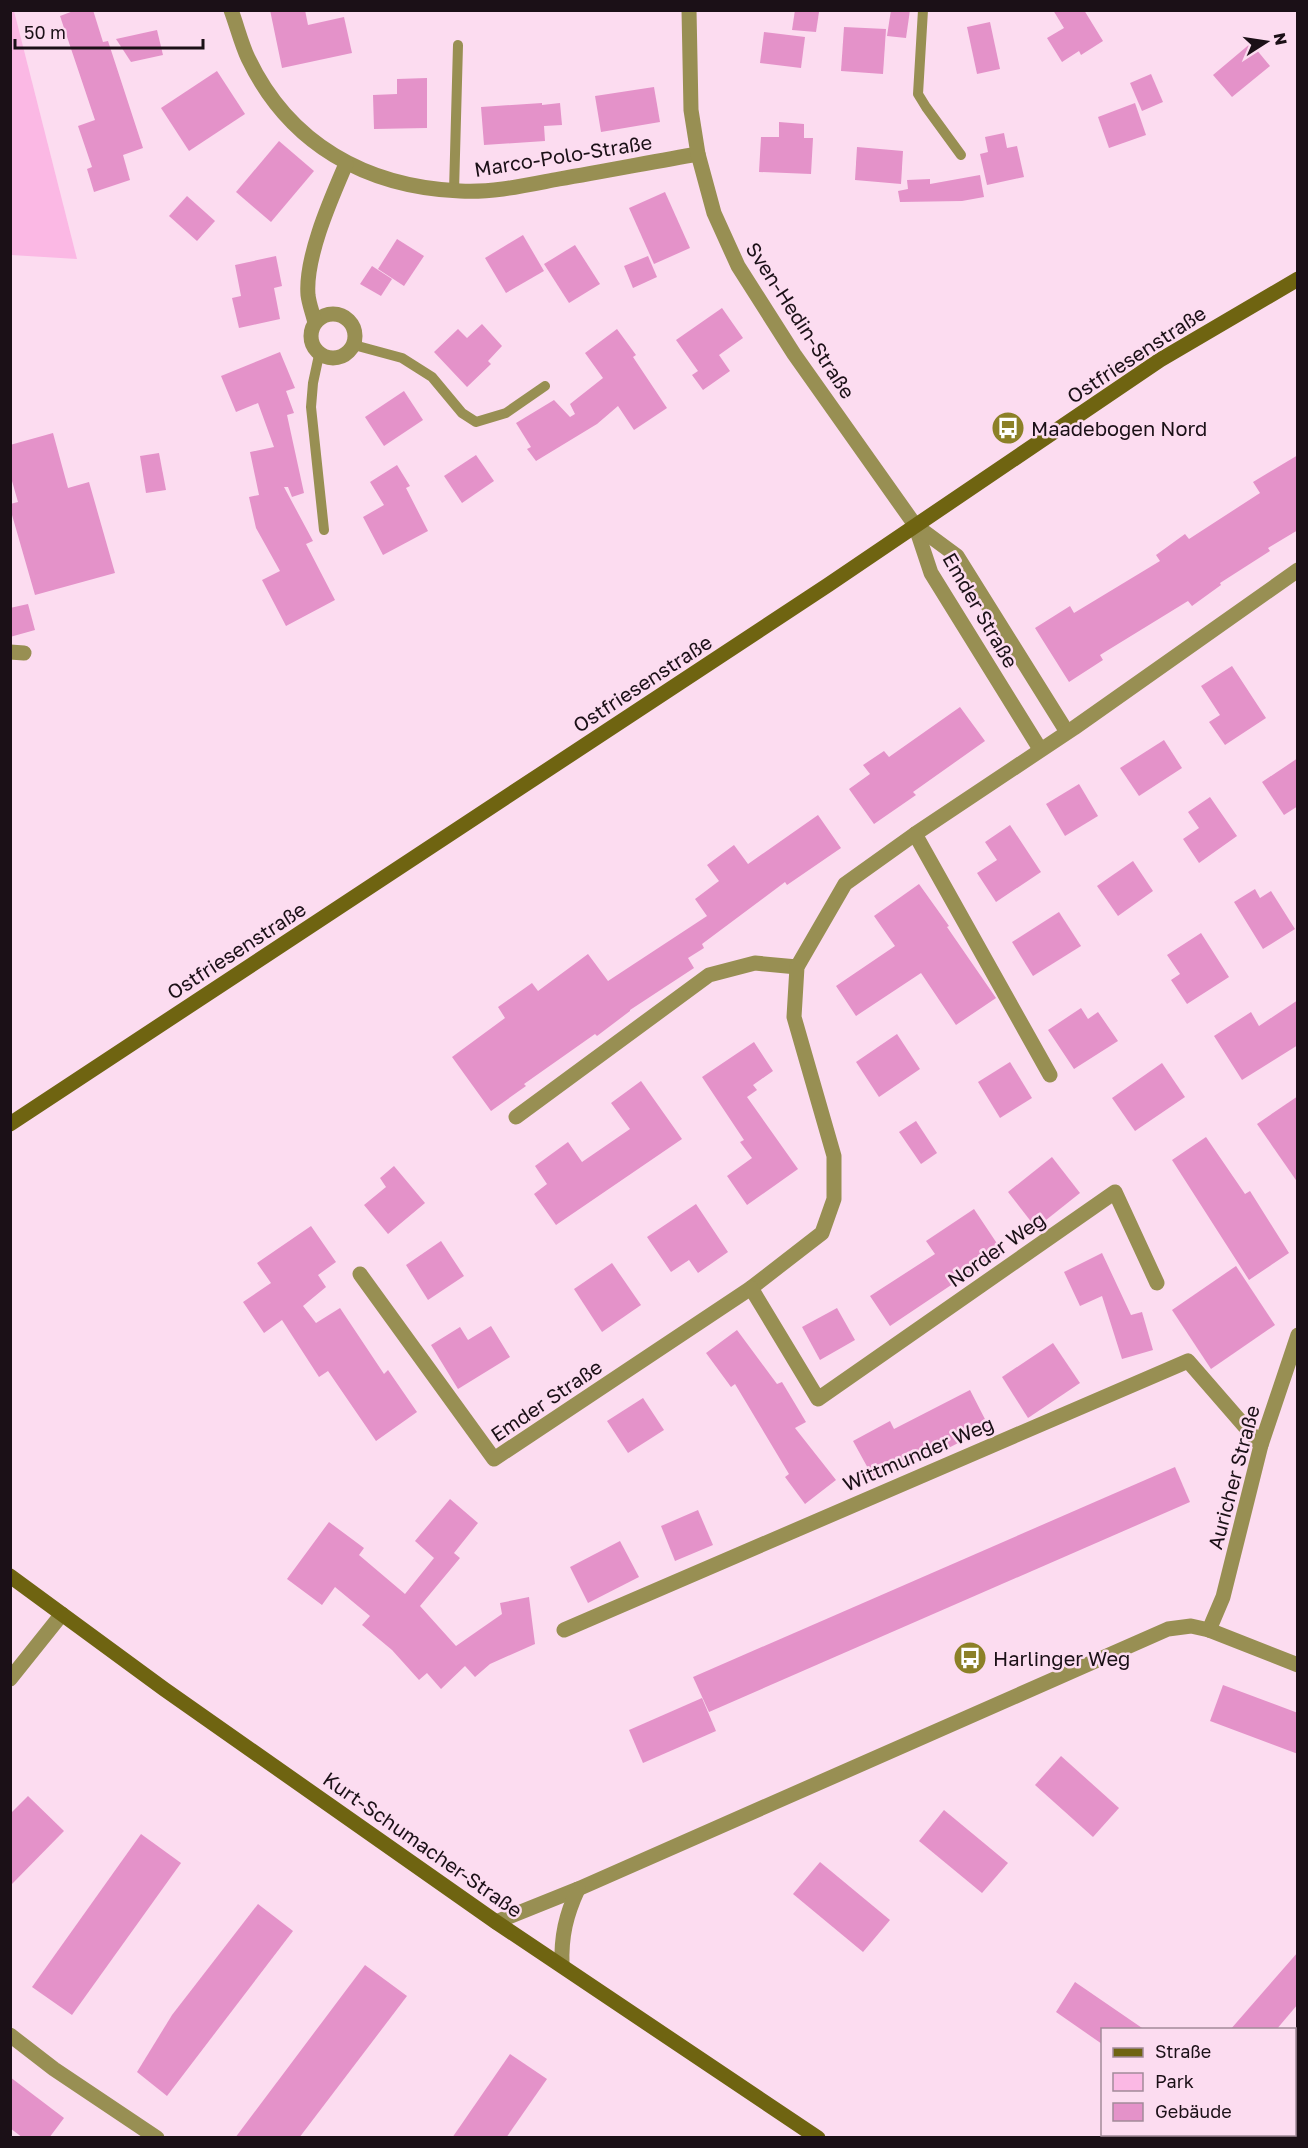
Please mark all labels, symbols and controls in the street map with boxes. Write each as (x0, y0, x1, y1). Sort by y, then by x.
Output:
scale bar (15, 12, 202, 50)
north arrow (1236, 12, 1296, 72)
text: 50 m (24, 21, 66, 43)
text: N (1270, 31, 1292, 47)
street label: Marco-Polo-Straße (472, 129, 654, 181)
street label: Sven-Hedin-Straße (741, 237, 861, 403)
street label: Ostfriesenstraße (1062, 300, 1210, 408)
bus stop icon: Maadebogen Nord (990, 410, 1026, 446)
place label: Maadebogen Nord (1031, 416, 1207, 440)
street label: Emder Straße (938, 548, 1024, 672)
street label: Ostfriesenstraße (568, 629, 716, 737)
street label: Ostfriesenstraße (162, 896, 310, 1004)
street label: Norder Weg (943, 1207, 1049, 1291)
street label: Emder Straße (486, 1354, 606, 1446)
street label: Auricher Straße (1202, 1402, 1264, 1552)
street label: Wittmunder Weg (839, 1410, 997, 1496)
bus stop icon: Harlinger Weg (952, 1640, 988, 1676)
place label: Harlinger Weg (993, 1646, 1130, 1670)
street label: Kurt-Schumacher-Straße (319, 1766, 527, 1922)
legend (1101, 2028, 1296, 2136)
text: Straße (1155, 2040, 1211, 2062)
text: Park (1155, 2070, 1194, 2092)
text: Gebäude (1155, 2100, 1232, 2122)

